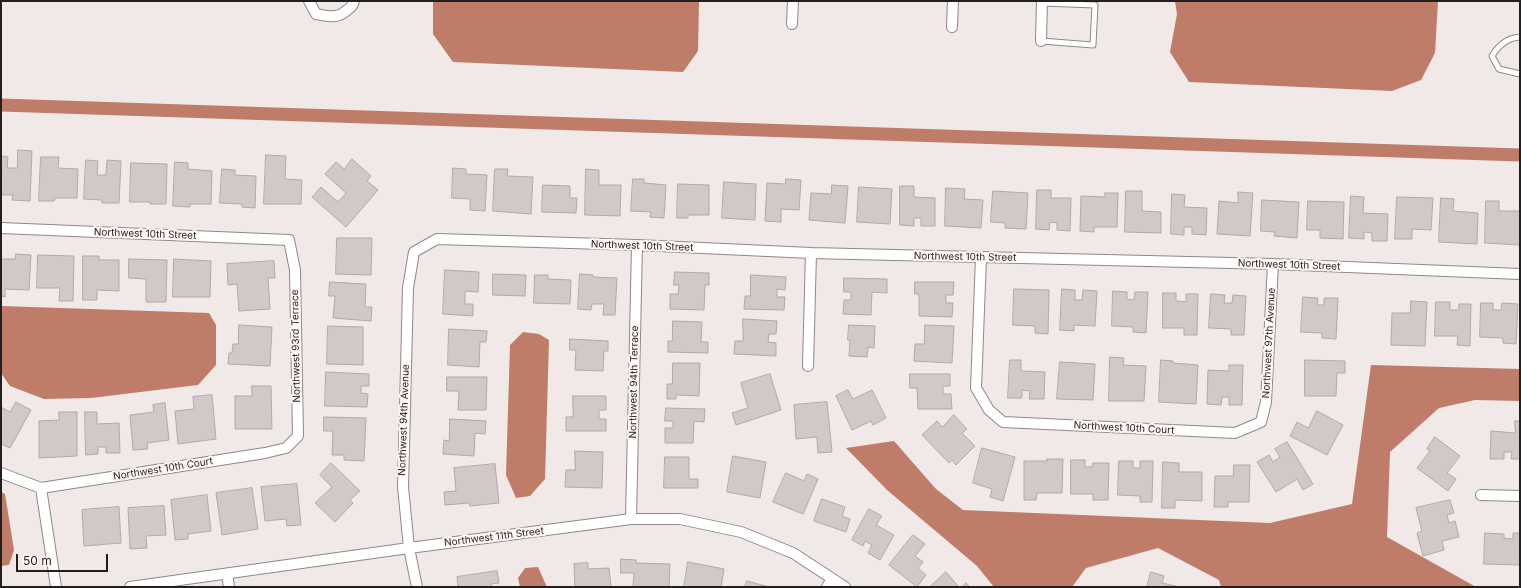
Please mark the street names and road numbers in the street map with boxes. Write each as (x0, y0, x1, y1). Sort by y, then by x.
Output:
street label: Northwest 10th Street (94, 226, 196, 242)
street label: Northwest 10th Street (591, 238, 693, 254)
street label: Northwest 10th Street (914, 250, 1016, 264)
street label: Northwest 10th Street (1238, 257, 1340, 273)
street label: Northwest 97th Avenue (1260, 287, 1278, 399)
street label: Northwest 93rd Terrace (289, 289, 303, 403)
street label: Northwest 94th Terrace (627, 325, 641, 439)
street label: Northwest 94th Avenue (396, 364, 412, 476)
street label: Northwest 10th Court (1073, 419, 1175, 437)
street label: Northwest 10th Court (112, 455, 214, 483)
street label: Northwest 11th Street (443, 525, 545, 549)

